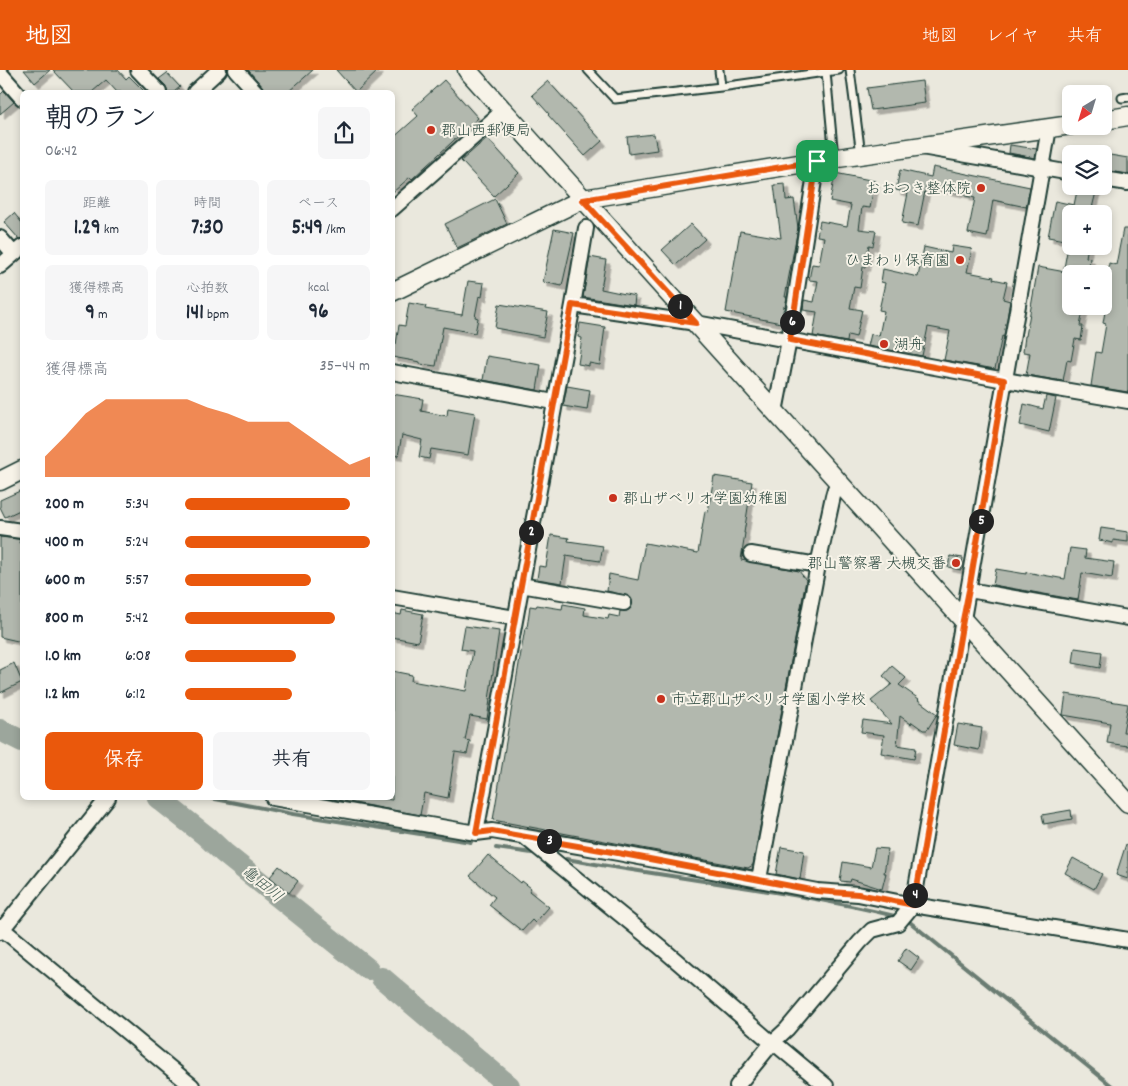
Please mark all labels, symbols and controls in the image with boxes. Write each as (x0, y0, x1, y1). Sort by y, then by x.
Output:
text: 地図 (25, 21, 73, 55)
text: 地図 (922, 25, 958, 50)
text: レイヤ (986, 25, 1039, 50)
text: 共有 (1067, 25, 1103, 50)
north arrow (1062, 85, 1112, 135)
map controls (1062, 85, 1112, 315)
text: 朝のラン (45, 101, 157, 141)
button: share (318, 107, 370, 159)
place label: 郡山西郵便局 (441, 121, 531, 143)
marker: 郡山西郵便局 (425, 124, 437, 136)
text: 06:42 (45, 140, 78, 163)
pin (796, 140, 838, 182)
button: layers (1062, 145, 1112, 195)
icon: arrive (803, 147, 831, 175)
place label: おおつき整体院 (866, 179, 971, 201)
marker: おおつき整体院 (975, 182, 987, 194)
text: 距離 (83, 194, 111, 214)
text: 時間 (194, 194, 222, 214)
text: ペース (298, 194, 339, 214)
button: + (1062, 205, 1112, 255)
text: 1.29 (74, 214, 101, 244)
text: 7:30 (191, 214, 224, 244)
text: 5:49 (291, 214, 323, 244)
text: km (101, 220, 119, 240)
text: /km (323, 220, 346, 240)
place label: ひまわり保育園 (845, 251, 950, 273)
marker: ひまわり保育園 (954, 254, 966, 266)
button: − (1062, 265, 1112, 315)
text: kcal (308, 278, 329, 298)
text: 獲得標高 (69, 279, 125, 299)
text: 心拍数 (187, 279, 229, 299)
pin: 1 (668, 294, 692, 318)
text: 1 (679, 296, 682, 316)
text: 96 (309, 298, 328, 328)
text: 9 (85, 299, 95, 329)
text: 141 (186, 299, 204, 329)
text: m (95, 305, 108, 325)
text: bpm (204, 305, 229, 325)
pin: 6 (780, 310, 804, 334)
text: 6 (789, 312, 796, 332)
place label: 湖舟 (894, 335, 924, 357)
marker: 湖舟 (878, 338, 890, 350)
text: 35–44 m (320, 355, 370, 378)
text: 獲得標高 (45, 359, 109, 382)
place label: 郡山ザベリオ学園幼稚園 (623, 489, 788, 511)
marker: 郡山ザベリオ学園幼稚園 (607, 492, 619, 504)
text: 200 m (45, 493, 84, 516)
text: 5:34 (125, 493, 149, 516)
pin: 5 (968, 508, 994, 534)
text: 5 (978, 511, 985, 531)
pin: 2 (518, 520, 544, 544)
text: 2 (528, 522, 535, 542)
text: 400 m (45, 531, 84, 554)
text: 5:24 (125, 531, 149, 554)
place label: 郡山警察署 大槻交番 (808, 554, 946, 576)
marker: 郡山警察署 大槻交番 (950, 557, 962, 569)
text: 600 m (45, 569, 85, 592)
text: 5:57 (125, 569, 149, 592)
text: 800 m (45, 607, 84, 630)
text: 5:42 (125, 607, 149, 630)
text: 1.0 km (45, 645, 81, 668)
text: 6:08 (125, 645, 151, 668)
text: 1.2 km (45, 683, 79, 706)
text: 6:12 (125, 683, 146, 706)
place label: 市立郡山ザベリオ学園小学校 (671, 690, 866, 712)
marker: 市立郡山ザベリオ学園小学校 (655, 693, 667, 705)
button: 保存 (45, 732, 203, 790)
button: 共有 (213, 732, 370, 790)
pin: 3 (536, 828, 562, 854)
text: 3 (546, 831, 553, 851)
water label: 亀田川 (236, 861, 287, 909)
pin: 4 (902, 882, 928, 908)
text: 4 (913, 885, 918, 905)

